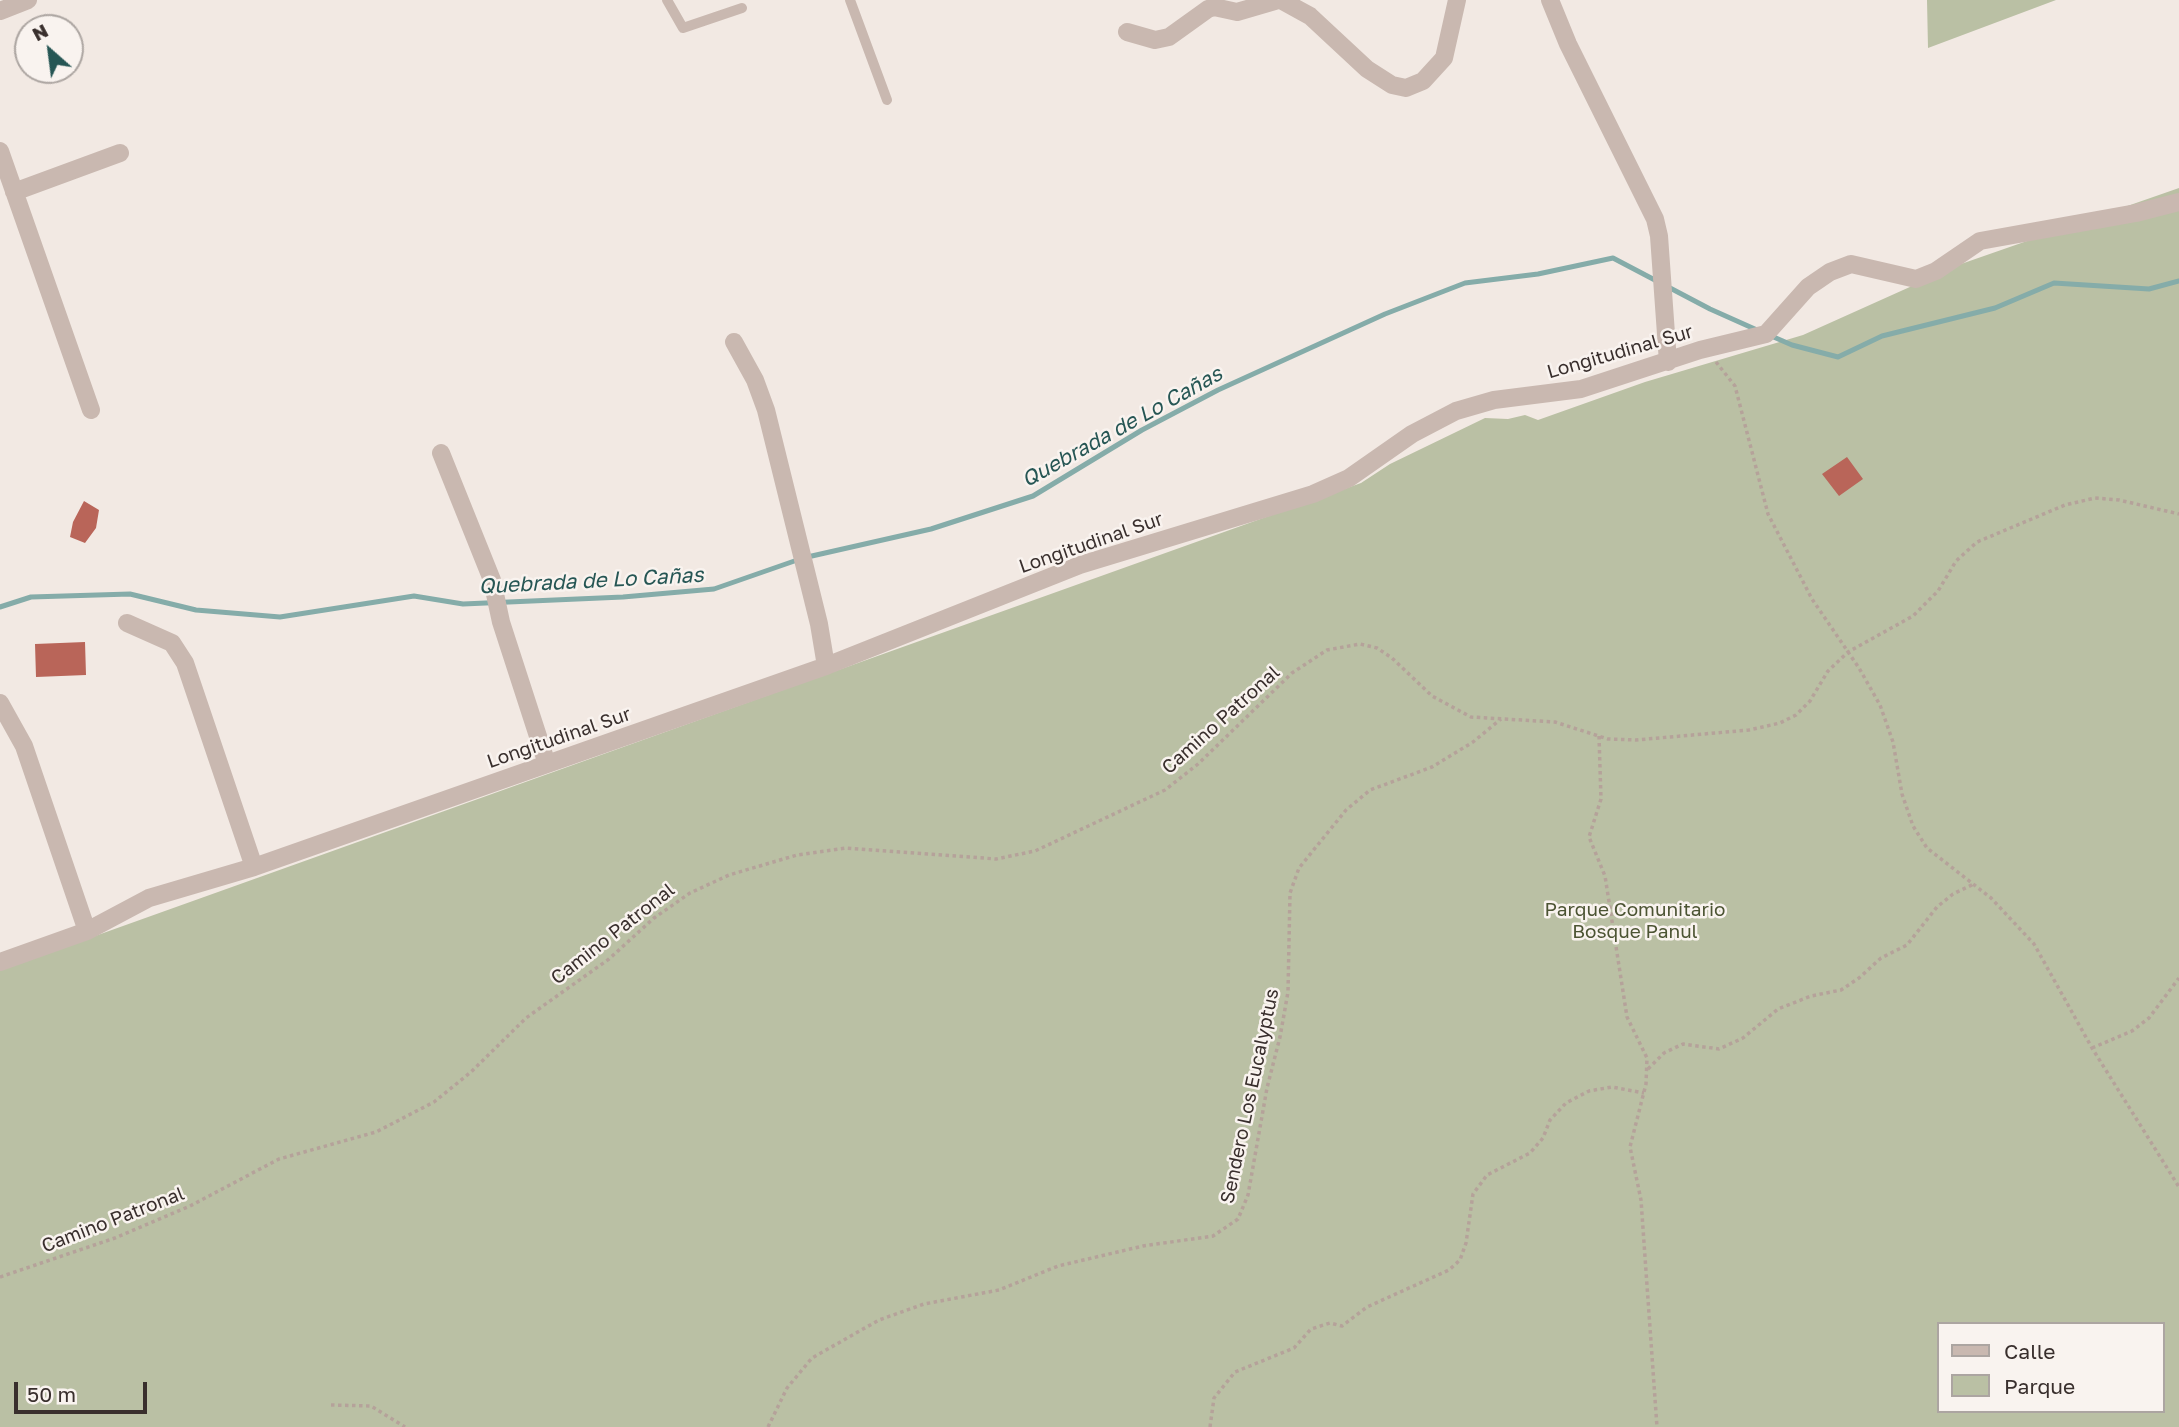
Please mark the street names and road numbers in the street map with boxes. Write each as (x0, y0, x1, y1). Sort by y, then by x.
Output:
street label: Longitudinal Sur (1544, 320, 1696, 384)
street label: Longitudinal Sur (1016, 508, 1166, 578)
street label: Camino Patronal (1157, 661, 1285, 779)
street label: Longitudinal Sur (484, 703, 634, 773)
street label: Camino Patronal (547, 879, 679, 989)
street label: Sendero Los Eucalyptus (1216, 986, 1284, 1206)
street label: Camino Patronal (38, 1182, 188, 1258)

